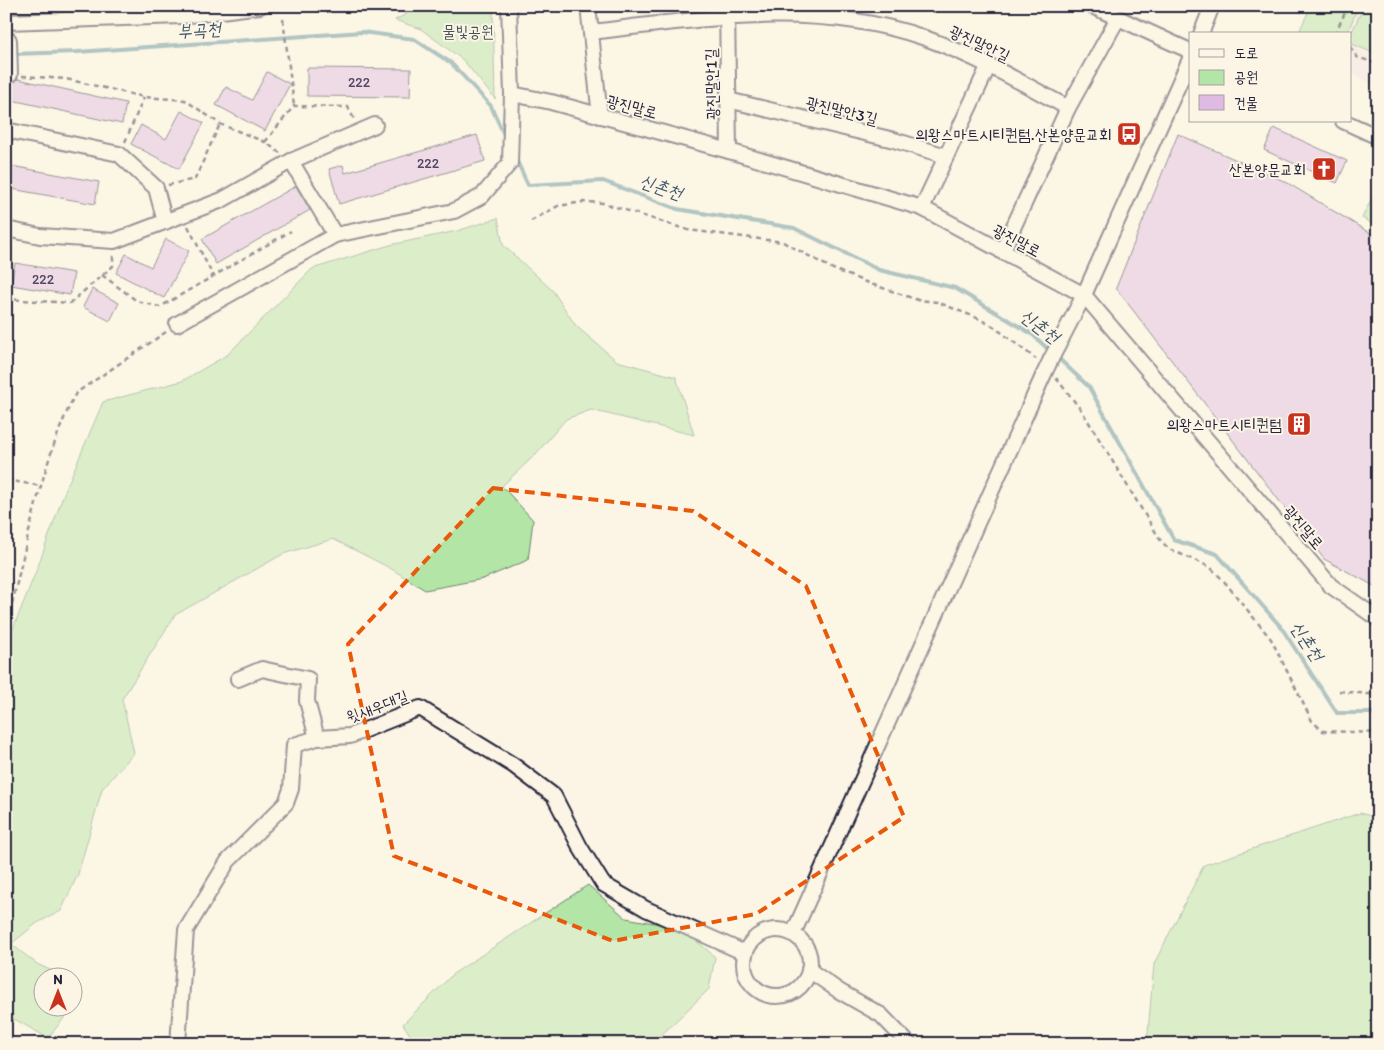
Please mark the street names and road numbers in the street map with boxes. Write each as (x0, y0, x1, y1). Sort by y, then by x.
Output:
street label: 광진말안길 (947, 21, 1013, 66)
street label: 광진말안1길 (701, 48, 722, 120)
street label: 광진말로 (605, 91, 659, 122)
street label: 광진말안3길 (804, 92, 880, 129)
street label: 광진말로 (990, 220, 1044, 261)
street label: 광진말로 (1280, 501, 1327, 553)
street label: 윗새우대길 (344, 686, 411, 727)

